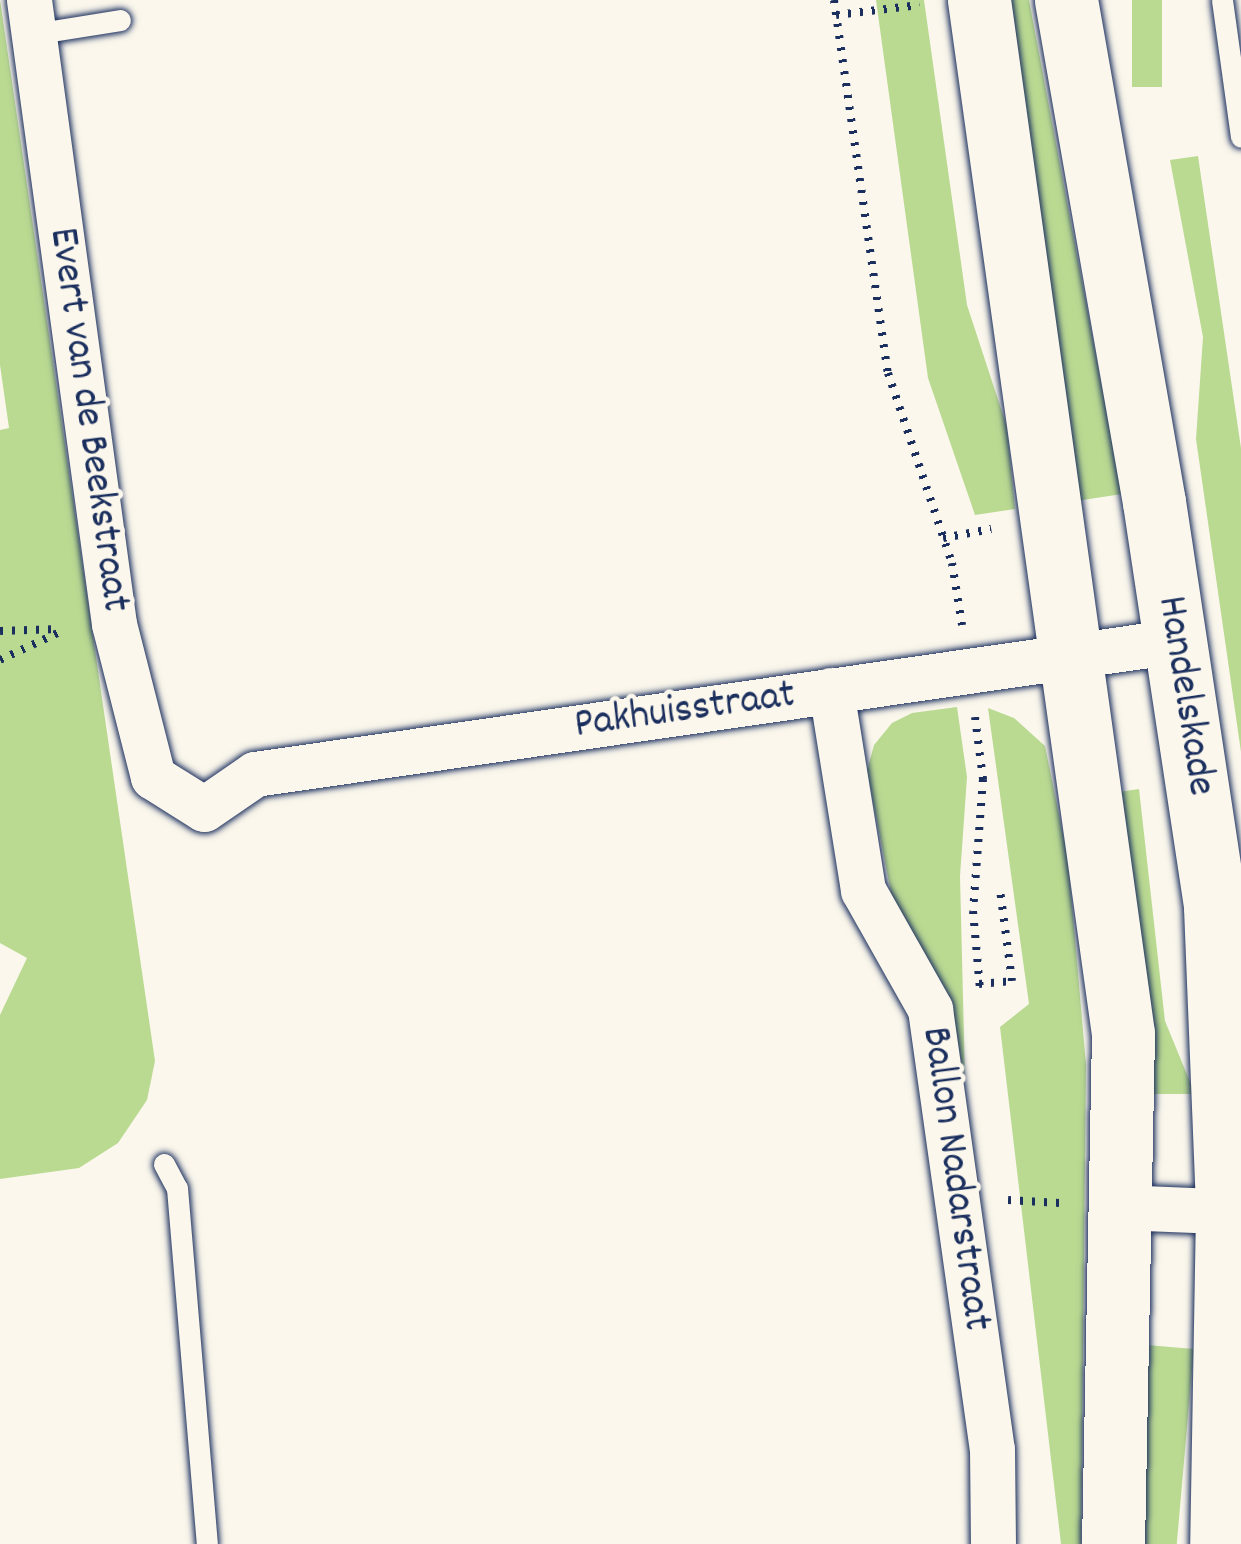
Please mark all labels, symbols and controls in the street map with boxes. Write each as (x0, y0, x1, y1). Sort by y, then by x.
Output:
street label: Evert van de Beekstraat (35, 225, 139, 615)
street label: Handelskade (1143, 593, 1225, 799)
street label: Pakhuisstraat (571, 672, 799, 752)
street label: Ballon Nadarstraat (908, 1024, 1000, 1334)

